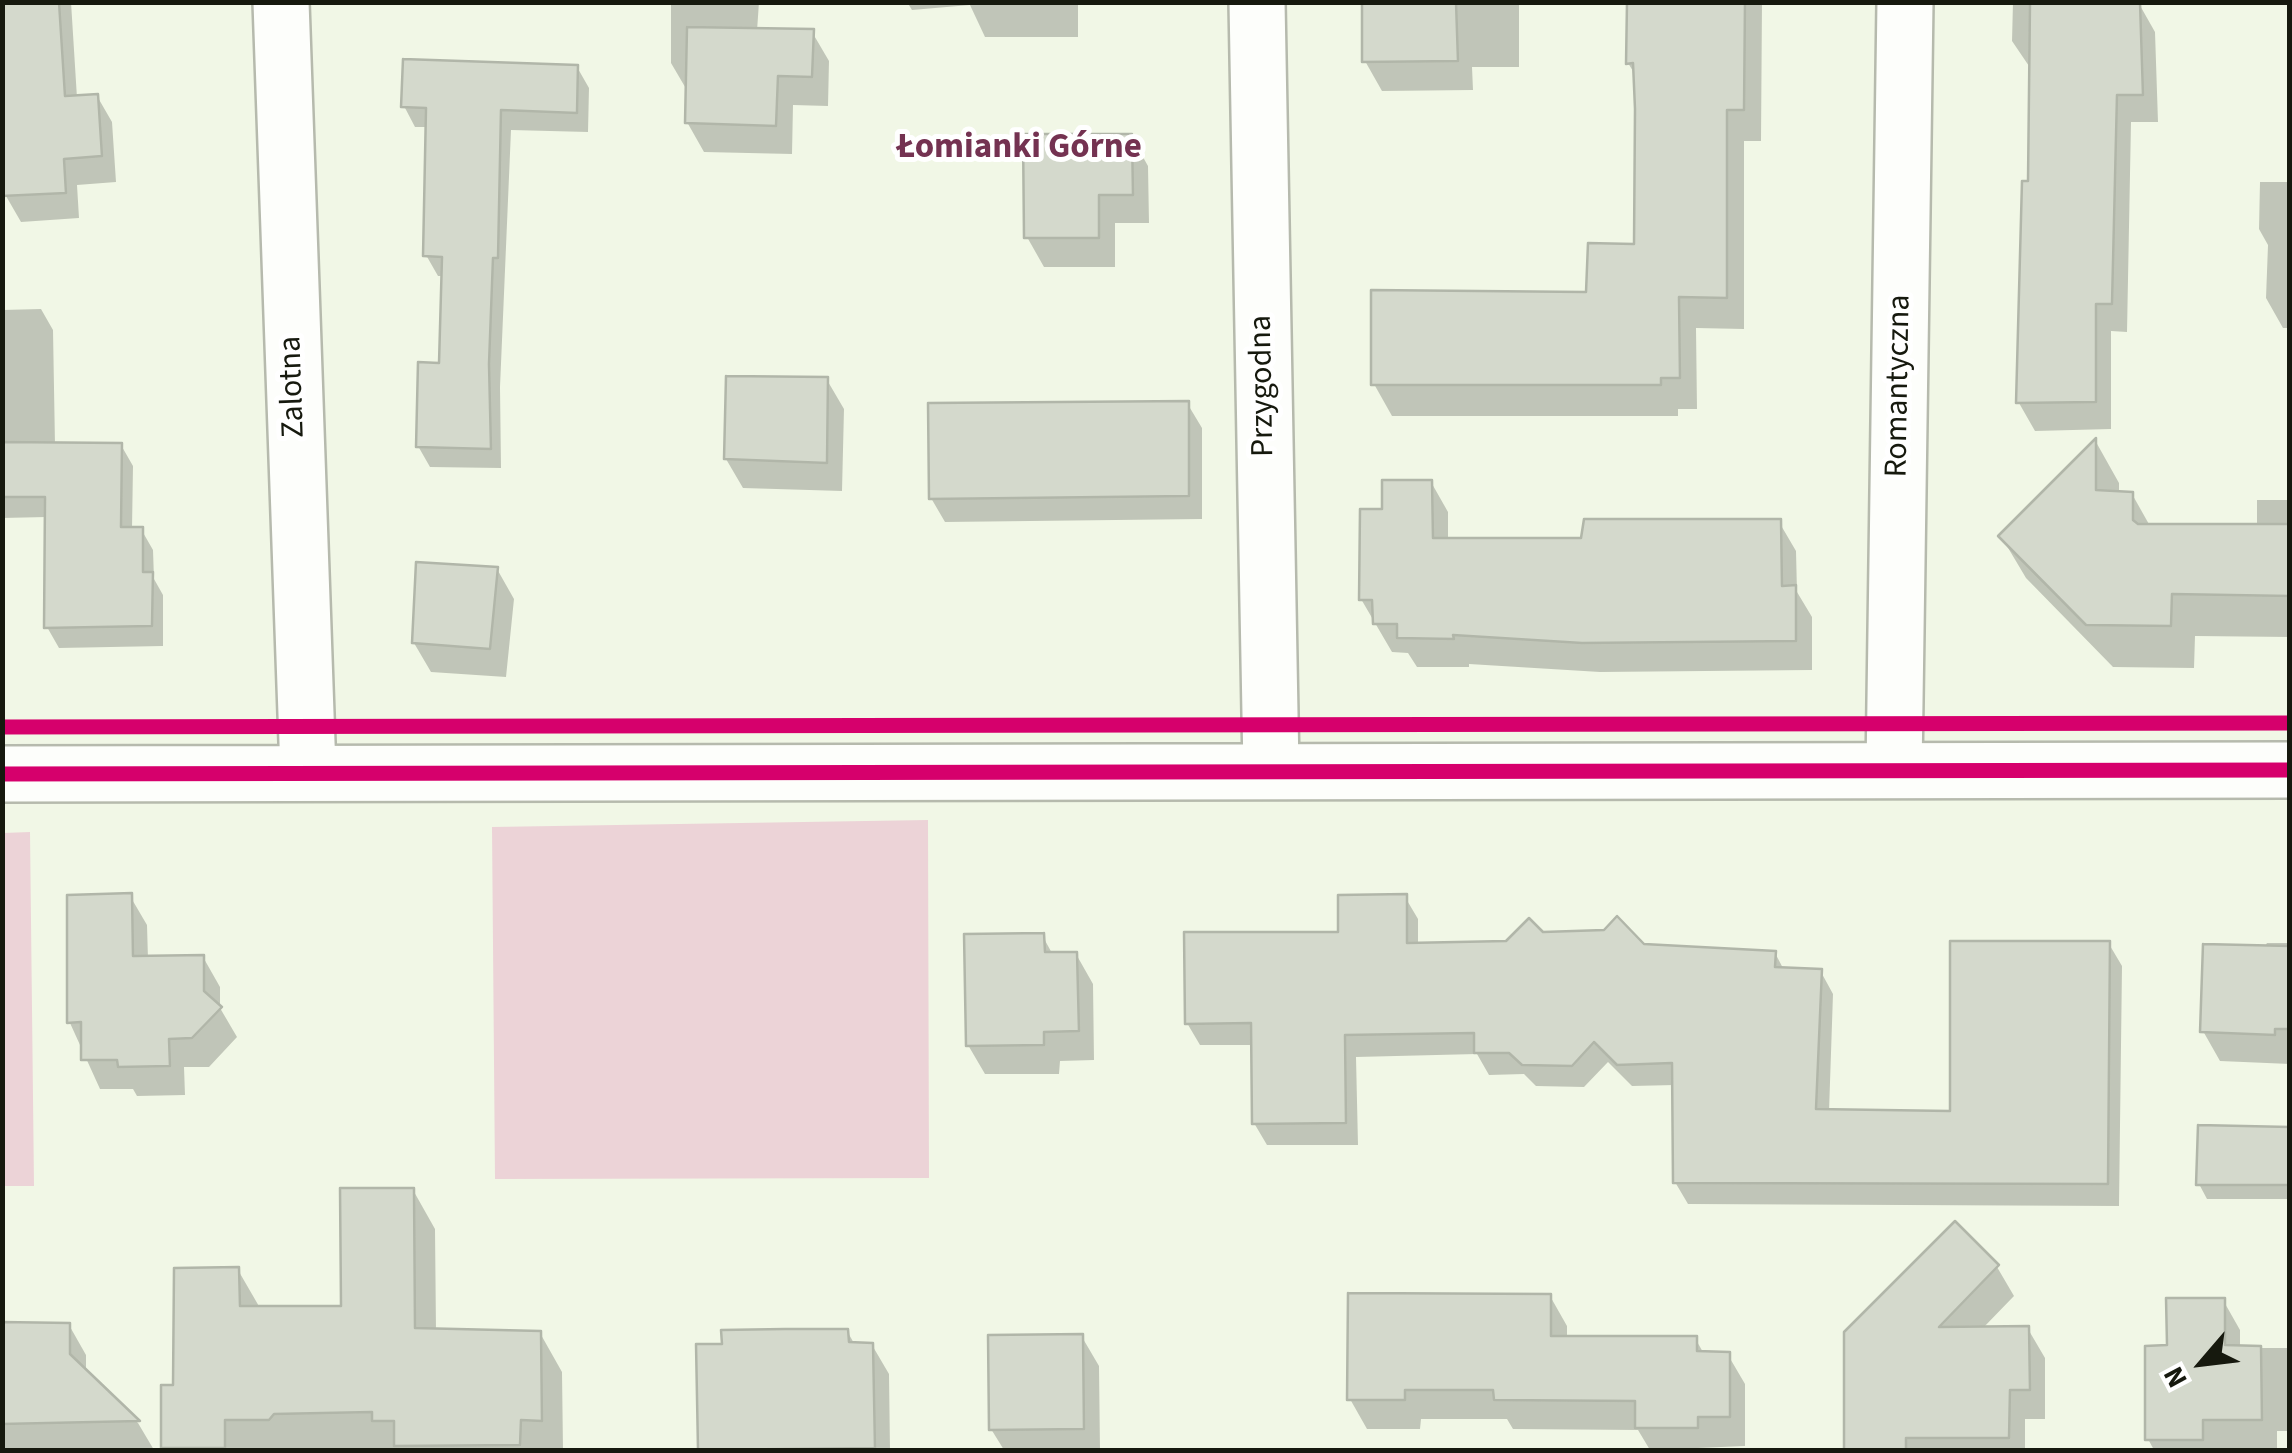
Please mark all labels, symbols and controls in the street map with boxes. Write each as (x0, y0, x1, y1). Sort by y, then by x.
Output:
district label: Łomianki Górne (896, 128, 1142, 170)
street label: Romantyczna (1879, 294, 1921, 478)
street label: Przygodna (1244, 315, 1284, 457)
street label: Zalotna (273, 335, 315, 439)
north arrow (2152, 1313, 2252, 1413)
text: N (2153, 1359, 2198, 1395)

